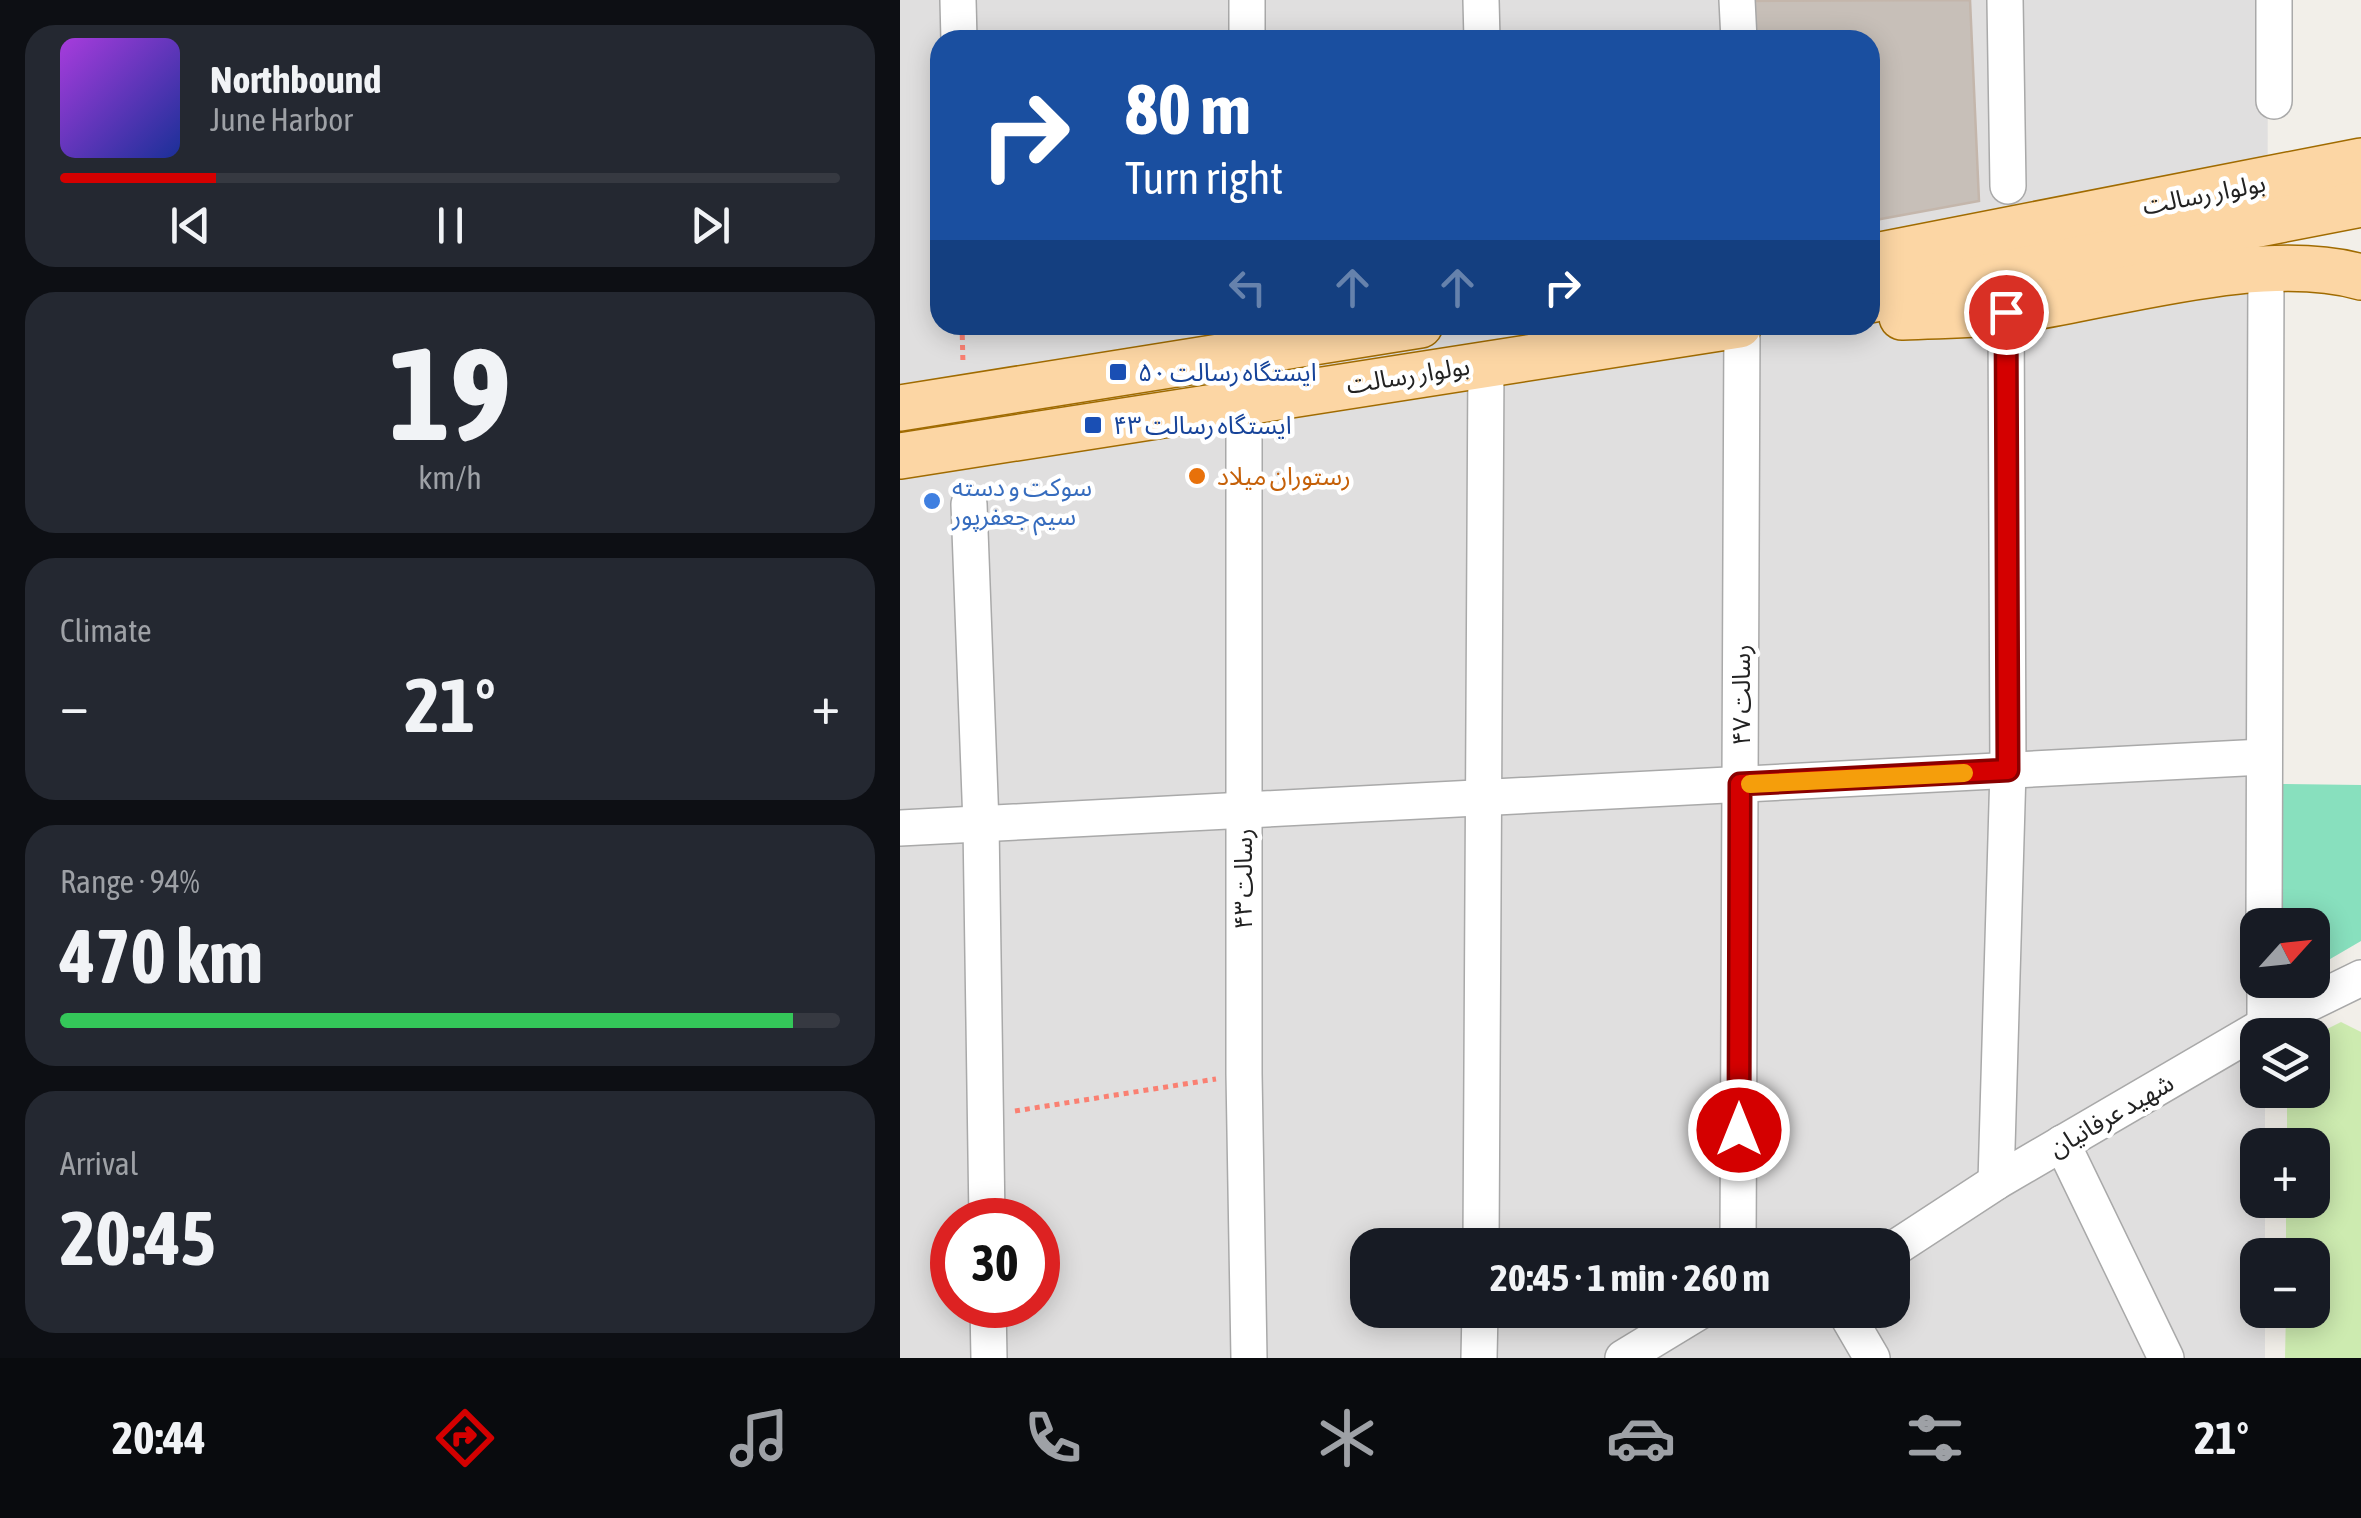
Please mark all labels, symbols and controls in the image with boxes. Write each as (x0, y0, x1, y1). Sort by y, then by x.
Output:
text: Northbound (210, 58, 381, 101)
text: 80 m (1125, 69, 1251, 149)
icon: right (960, 70, 1090, 200)
text: June Harbor (210, 101, 353, 138)
text: Turn right (1125, 152, 1283, 204)
street label: بولوار رسالت (2140, 168, 2268, 221)
icon: previous (163, 198, 218, 253)
icon: pause (423, 198, 478, 253)
icon: next (683, 198, 738, 253)
icon: left (1220, 260, 1275, 315)
icon: ahead (1325, 260, 1380, 315)
icon: ahead (1430, 260, 1485, 315)
icon: right (1535, 260, 1590, 315)
pin (1964, 270, 2049, 355)
icon: arrive (1979, 285, 2034, 340)
text: 19 (389, 319, 511, 468)
street label: بولوار رسالت (1344, 351, 1472, 400)
place label: ایستگاه رسالت ۵۰ (1138, 358, 1317, 387)
marker: ایستگاه رسالت ۵۰ (1107, 361, 1129, 383)
place label: ایستگاه رسالت ۴۳ (1113, 411, 1292, 440)
marker: ایستگاه رسالت ۴۳ (1082, 414, 1104, 436)
text: km/h (418, 459, 482, 496)
place label: رستوران میلاد (1217, 462, 1351, 491)
marker: رستوران میلاد (1186, 465, 1208, 487)
place label: سوکت و دسته سیم جعفرپور (951, 473, 1092, 536)
marker: سوکت و دسته سیم جعفرپور (921, 490, 943, 512)
text: Climate (60, 612, 152, 649)
street label: رسالت ۴۷ (1727, 644, 1756, 746)
text: 21° (404, 662, 496, 748)
text: − (60, 673, 89, 736)
text: + (811, 673, 840, 736)
street label: رسالت ۴۳ (1229, 828, 1258, 930)
text: Range · 94% (60, 863, 200, 900)
north arrow (2240, 908, 2330, 998)
map controls (2240, 908, 2330, 1328)
text: 470 km (60, 913, 263, 999)
button: layers (2240, 1018, 2330, 1108)
street label: شهید عرفانیان (2044, 1068, 2179, 1163)
position arrow (1687, 1078, 1791, 1182)
button: + (2240, 1128, 2330, 1218)
text: Arrival (60, 1145, 138, 1182)
text: 20:45 (60, 1195, 216, 1281)
speed limit sign: 30 (930, 1198, 1060, 1328)
button: − (2240, 1238, 2330, 1328)
text: 20:45 · 1 min · 260 m (1490, 1256, 1770, 1299)
icon: directions (430, 1403, 500, 1473)
icon: music (724, 1403, 794, 1473)
icon: phone (1018, 1403, 1088, 1473)
icon: climate (1312, 1403, 1382, 1473)
icon: car (1606, 1403, 1676, 1473)
icon: filters (1900, 1403, 1970, 1473)
text: 20:44 (112, 1412, 206, 1464)
text: 21° (2194, 1412, 2249, 1464)

